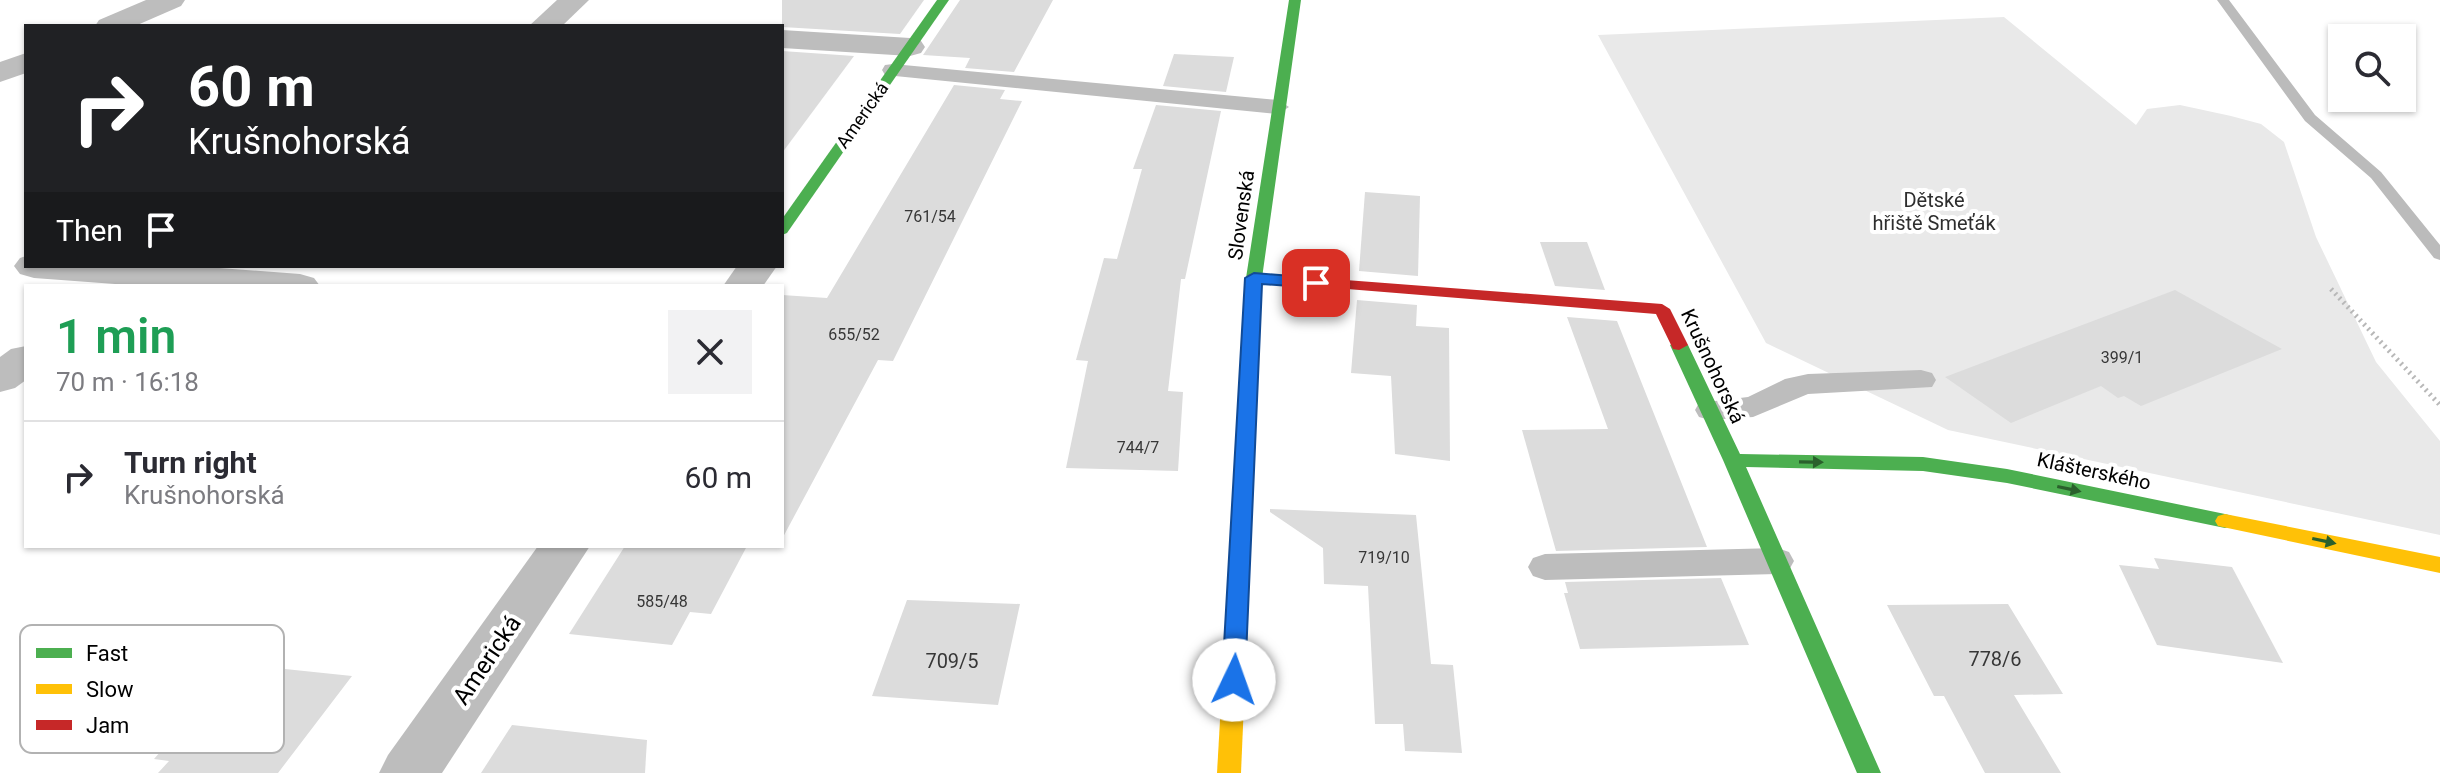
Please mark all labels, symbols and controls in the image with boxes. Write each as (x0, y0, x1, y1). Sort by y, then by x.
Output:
map controls (2328, 24, 2416, 112)
button: search (2328, 24, 2416, 112)
text: 60 m (188, 54, 315, 120)
icon: right (56, 56, 160, 160)
street label: Americká (832, 78, 892, 152)
text: Krušnohorská (188, 121, 411, 163)
street label: Slovenská (1223, 168, 1259, 262)
park label: Dětské hřiště Smeťák (1872, 188, 1996, 235)
house number: 761/54 (904, 207, 956, 226)
icon: arrive (139, 208, 183, 252)
text: Then (56, 213, 123, 248)
pin (1282, 249, 1350, 317)
icon: arrive (1294, 261, 1338, 305)
street label: Krušnohorská (1676, 305, 1750, 427)
text: 1 min (56, 308, 176, 365)
button: close (668, 310, 752, 394)
house number: 655/52 (828, 325, 880, 344)
house number: 399/1 (2101, 348, 2143, 367)
text: 70 m · 16:18 (56, 367, 199, 397)
house number: 744/7 (1117, 438, 1159, 457)
text: Turn right (124, 445, 257, 480)
street label: Klášterského (2035, 447, 2153, 495)
icon: right (56, 455, 100, 499)
one-way arrow (1799, 456, 1824, 468)
text: 60 m (685, 460, 752, 495)
text: Krušnohorská (124, 480, 285, 510)
one-way arrow (2057, 483, 2082, 495)
one-way arrow (2312, 535, 2337, 548)
house number: 719/10 (1358, 548, 1410, 567)
house number: 585/48 (636, 592, 688, 611)
street label: Americká (447, 610, 527, 710)
legend (20, 625, 284, 753)
position arrow (1192, 638, 1276, 722)
text: Fast (86, 641, 128, 666)
house number: 778/6 (1968, 647, 2022, 671)
house number: 709/5 (925, 649, 979, 673)
text: Slow (86, 677, 134, 702)
text: Jam (86, 713, 129, 738)

